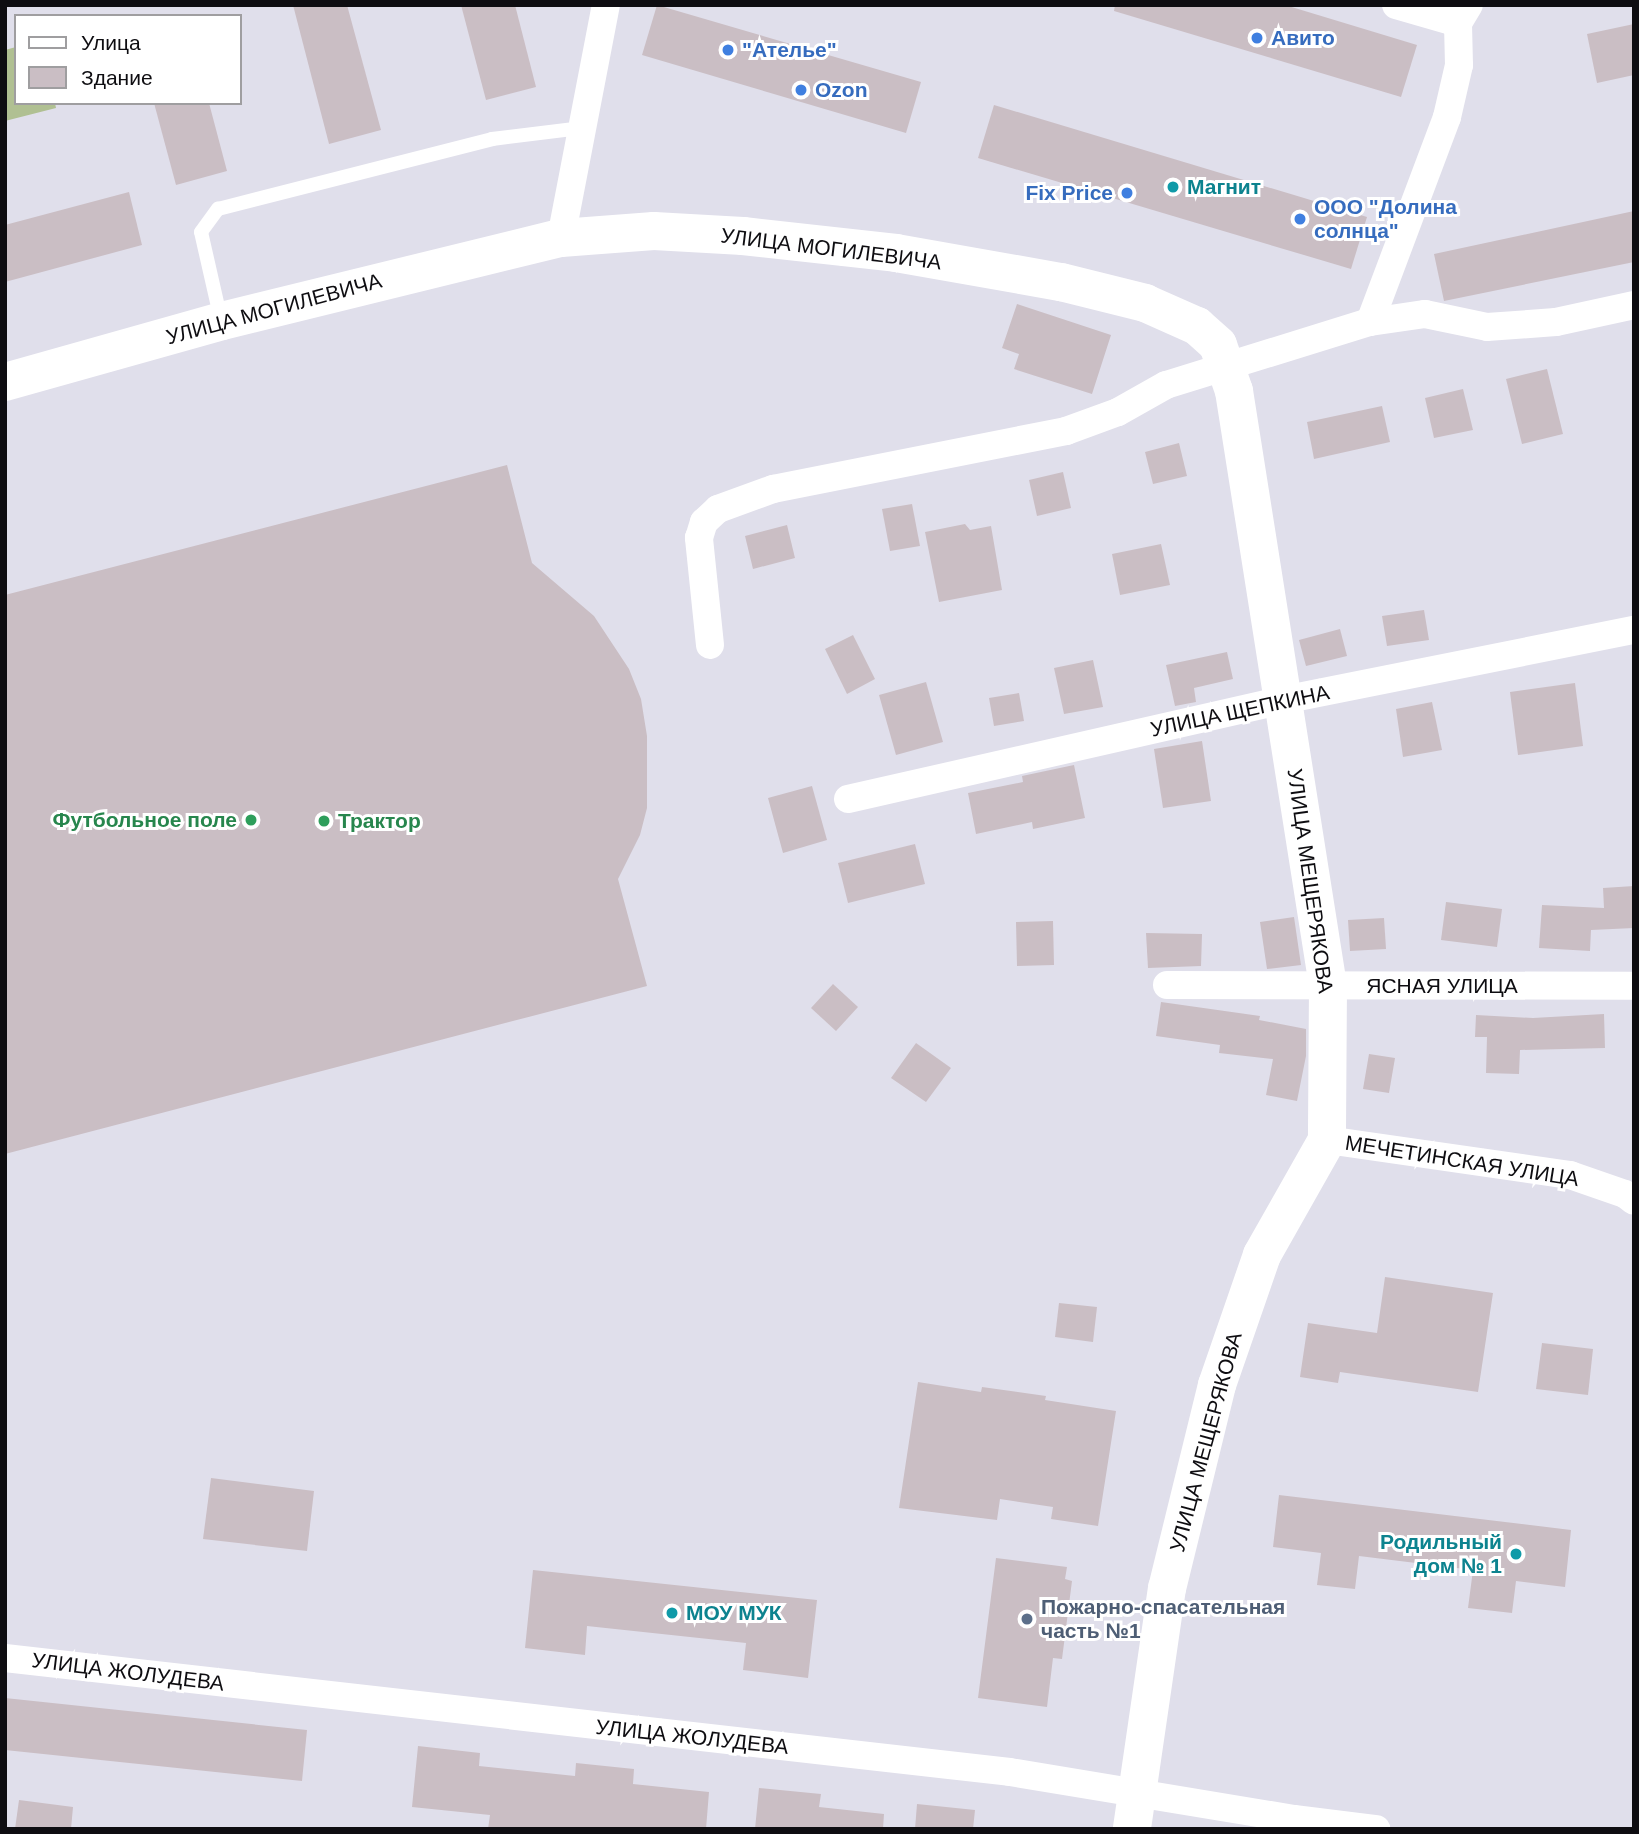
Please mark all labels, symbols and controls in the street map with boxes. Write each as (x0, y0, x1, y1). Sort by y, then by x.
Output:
legend (14, 14, 242, 105)
place label: Авито (1271, 25, 1335, 51)
marker: Авито (1249, 30, 1265, 46)
text: Улица (81, 31, 141, 54)
place label: "Ателье" (742, 37, 837, 63)
marker: "Ателье" (720, 42, 736, 58)
text: Здание (81, 66, 153, 89)
place label: Ozon (815, 77, 867, 103)
marker: Ozon (793, 82, 809, 98)
place label: Магнит (1187, 174, 1261, 200)
marker: Магнит (1165, 179, 1181, 195)
place label: Fix Price (1025, 180, 1113, 206)
marker: Fix Price (1119, 185, 1135, 201)
place label: ООО "Долина солнца" (1314, 194, 1457, 244)
marker: ООО "Долина солнца" (1292, 211, 1308, 227)
street label: УЛИЦА МОГИЛЕВИЧА (719, 223, 943, 275)
street label: УЛИЦА МОГИЛЕВИЧА (163, 268, 385, 350)
street label: УЛИЦА ЩЕПКИНА (1148, 680, 1332, 742)
street label: УЛИЦА МЕЩЕРЯКОВА (1282, 767, 1338, 995)
place label: Футбольное поле (53, 807, 237, 833)
place label: Трактор (338, 808, 421, 834)
marker: Футбольное поле (243, 812, 259, 828)
marker: Трактор (316, 813, 332, 829)
street label: ЯСНАЯ УЛИЦА (1366, 973, 1518, 999)
street label: МЕЧЕТИНСКАЯ УЛИЦА (1343, 1130, 1581, 1192)
street label: УЛИЦА МЕЩЕРЯКОВА (1165, 1329, 1247, 1555)
place label: Родильный дом № 1 (1380, 1529, 1502, 1579)
marker: Родильный дом № 1 (1508, 1546, 1524, 1562)
place label: Пожарно-спасательная часть №1 (1041, 1594, 1285, 1644)
place label: МОУ МУК (686, 1600, 782, 1626)
marker: МОУ МУК (664, 1605, 680, 1621)
marker: Пожарно-спасательная часть №1 (1019, 1611, 1035, 1627)
street label: УЛИЦА ЖОЛУДЕВА (30, 1648, 226, 1696)
street label: УЛИЦА ЖОЛУДЕВА (594, 1714, 790, 1760)

